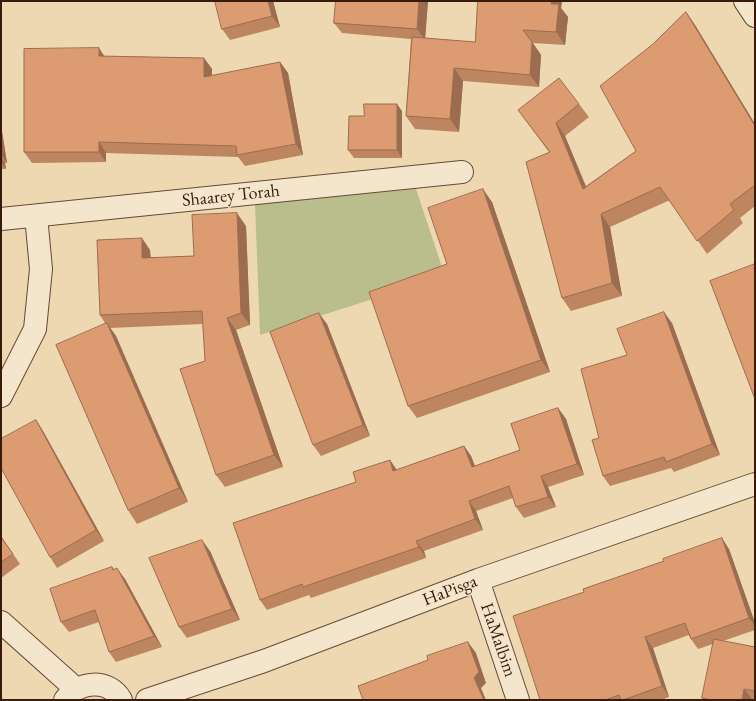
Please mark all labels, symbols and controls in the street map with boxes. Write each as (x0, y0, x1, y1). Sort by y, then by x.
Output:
street label: Shaarey Torah (181, 180, 281, 212)
street label: HaPisga (420, 571, 480, 611)
street label: HaMalbim (475, 600, 521, 680)

